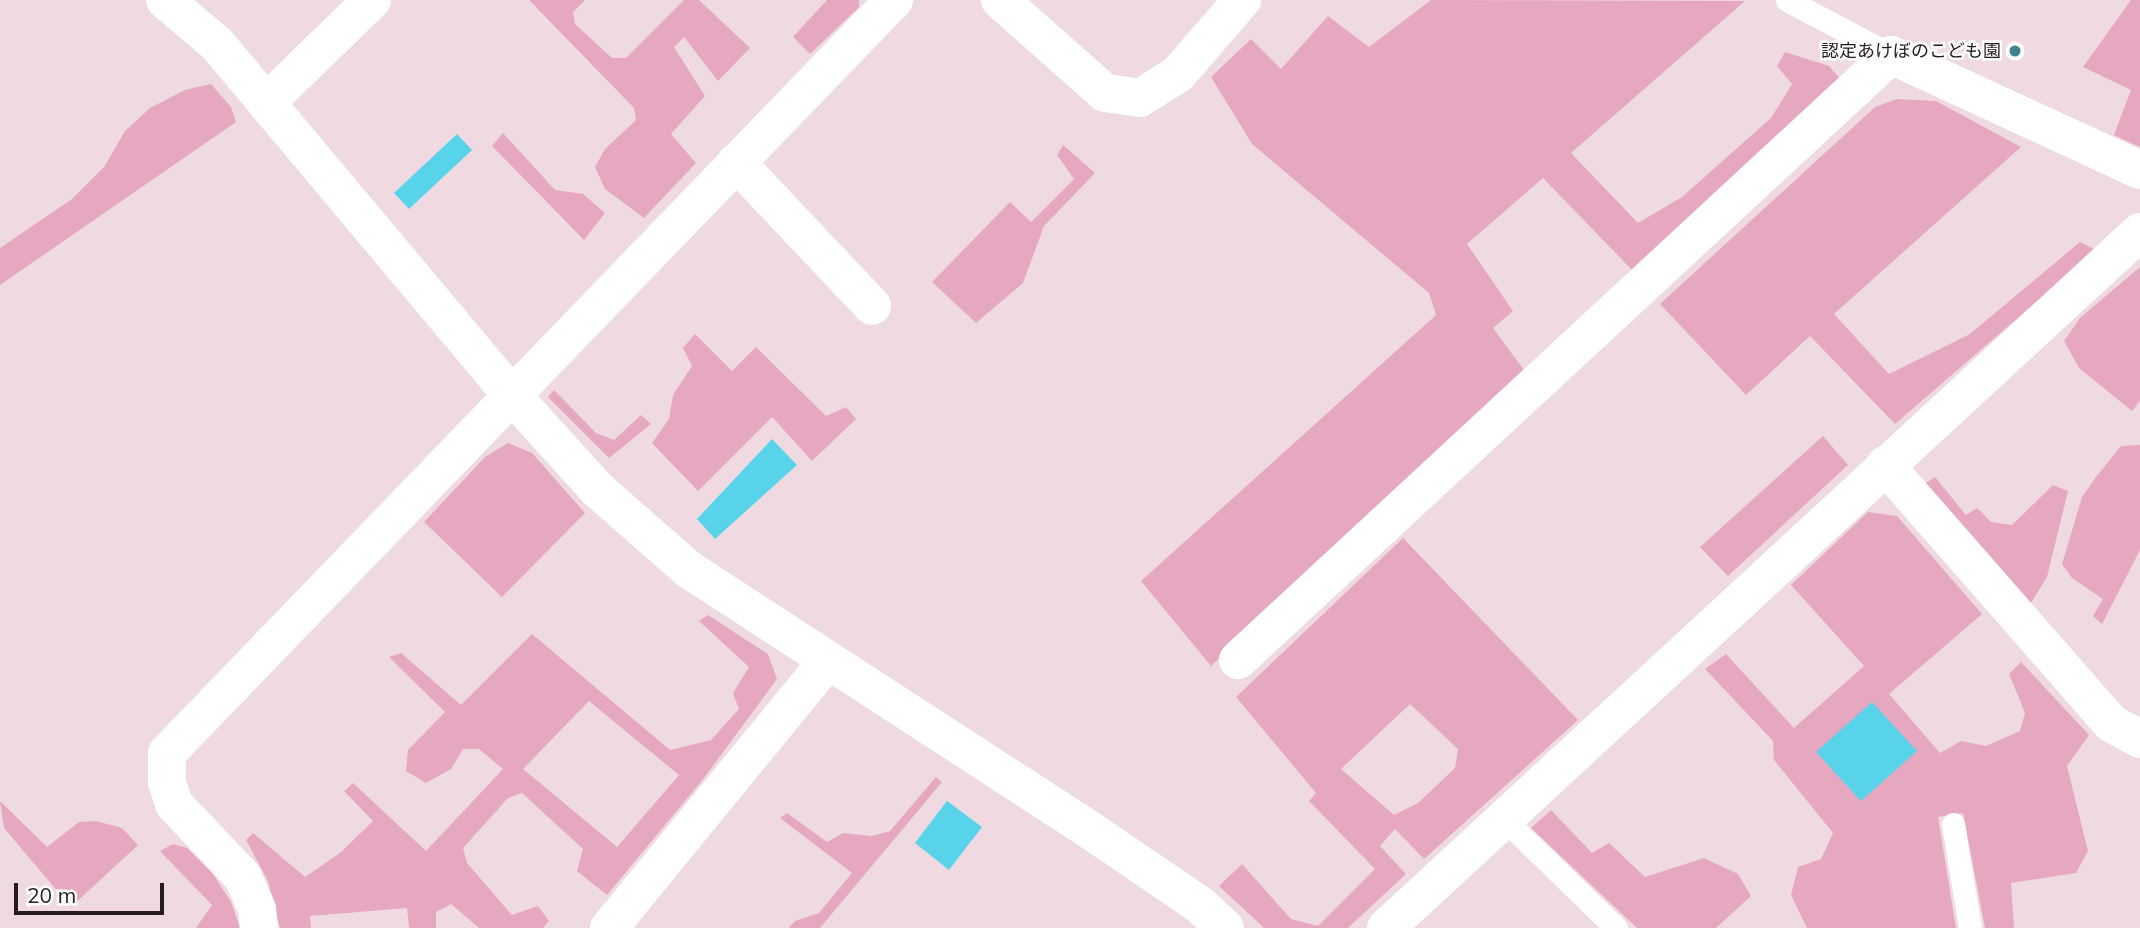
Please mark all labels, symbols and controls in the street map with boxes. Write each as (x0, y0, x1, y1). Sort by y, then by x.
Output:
place label: 認定あけぼのこども園 (1821, 40, 2001, 62)
marker: 認定あけぼのこども園 (2007, 43, 2023, 59)
scale bar (18, 869, 168, 913)
text: 20 m (27, 882, 76, 908)

